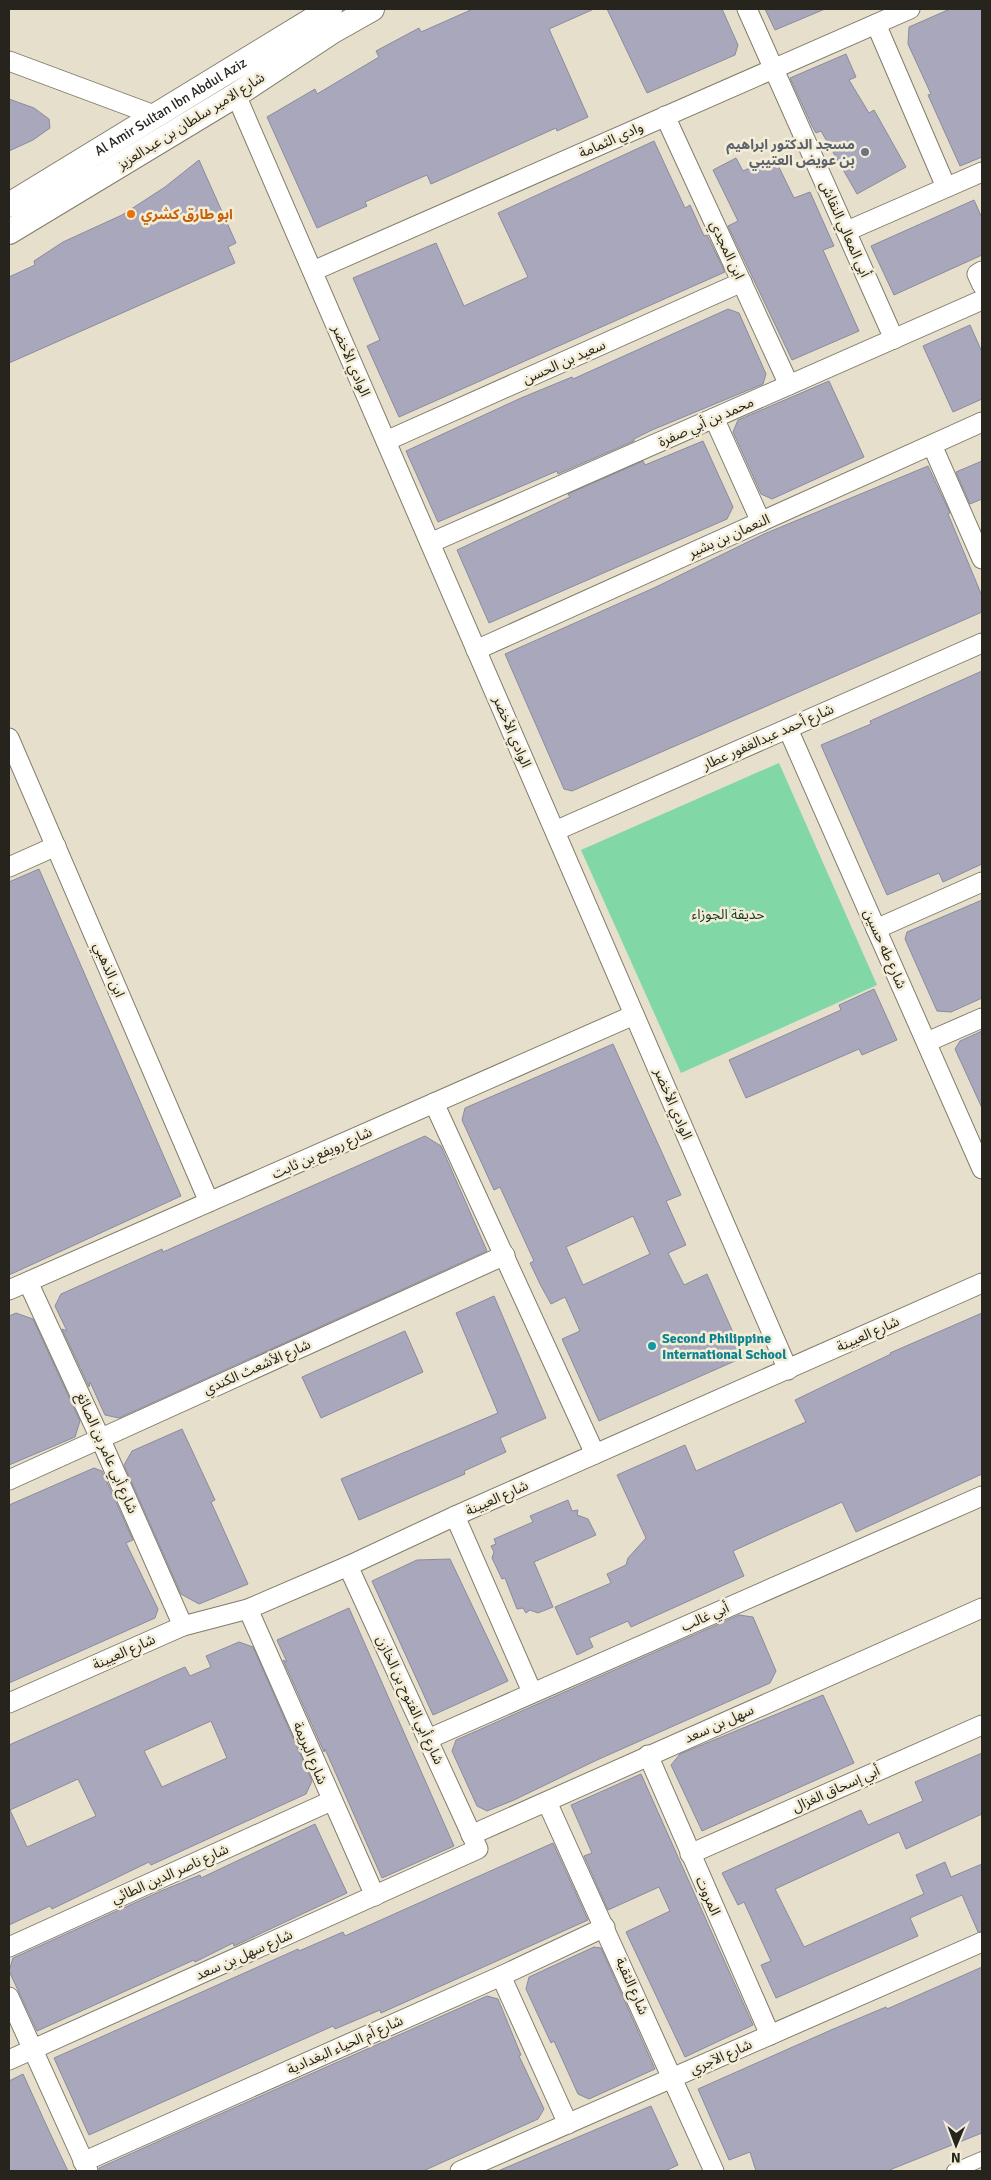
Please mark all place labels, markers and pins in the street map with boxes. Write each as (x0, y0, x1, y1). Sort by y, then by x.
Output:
place label: مسجد الدكتور ابراهيم بن عويض العتيبي (726, 136, 855, 171)
marker: مسجد الدكتور ابراهيم بن عويض العتيبي (859, 146, 871, 158)
place label: ابو طارق كشري (141, 206, 233, 225)
marker: ابو طارق كشري (125, 208, 137, 220)
place label: Second Philippine International School (662, 1330, 787, 1363)
marker: Second Philippine International School (646, 1340, 658, 1352)

